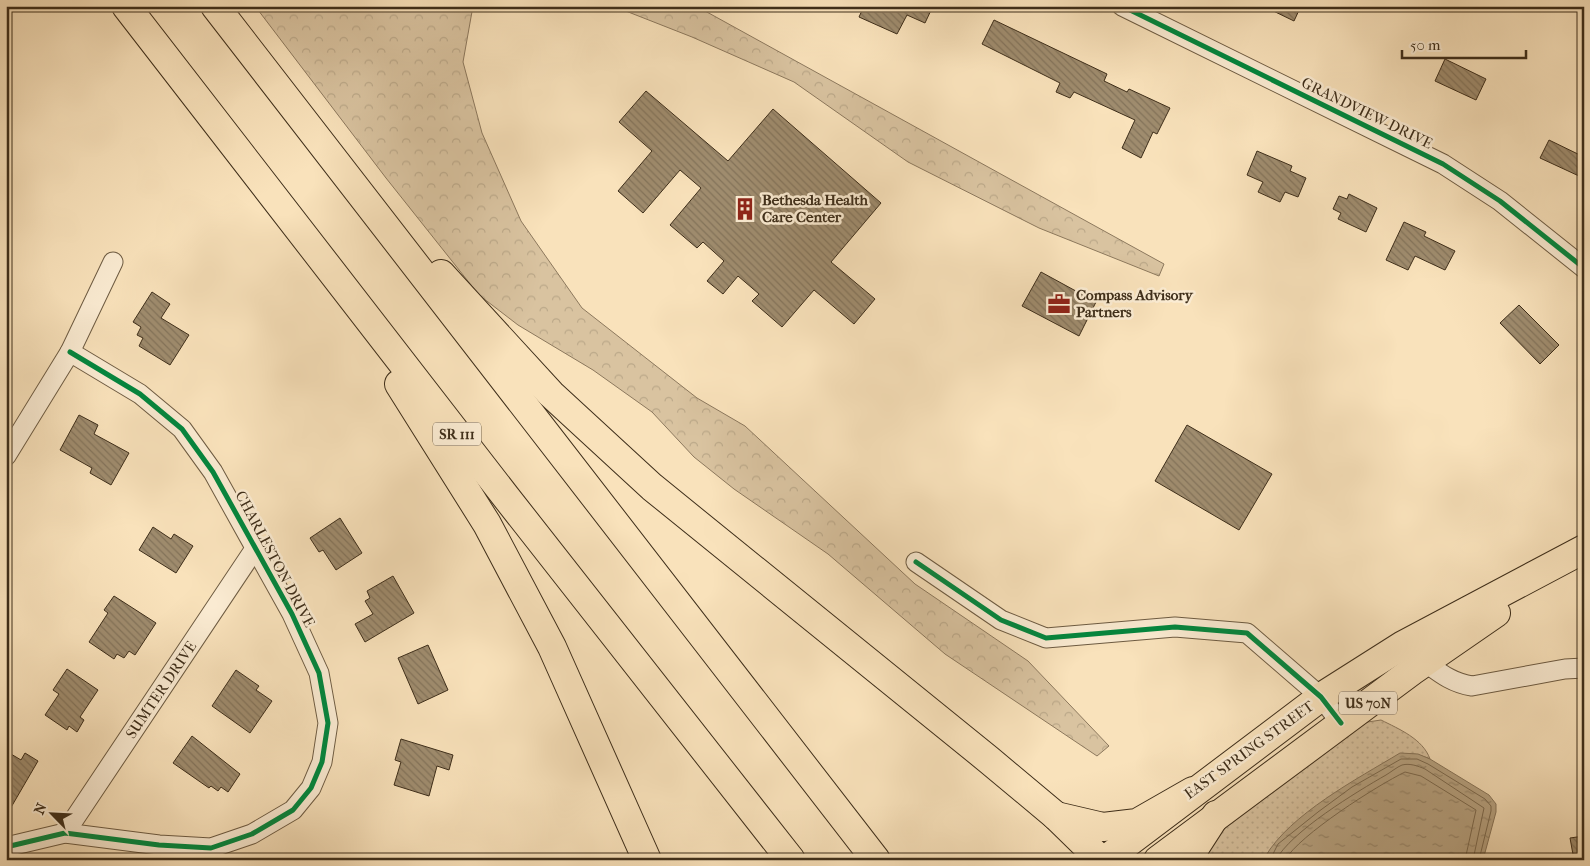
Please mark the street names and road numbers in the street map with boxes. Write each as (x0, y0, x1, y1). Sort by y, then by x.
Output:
street label: GRANDVIEW DRIVE (1299, 73, 1435, 153)
road number: SR 111 (433, 422, 481, 446)
street label: CHARLESTON DRIVE (231, 488, 319, 630)
street label: SUMTER DRIVE (122, 638, 200, 742)
road number: US 70N (1339, 691, 1397, 714)
street label: EAST SPRING STREET (1181, 696, 1318, 803)

